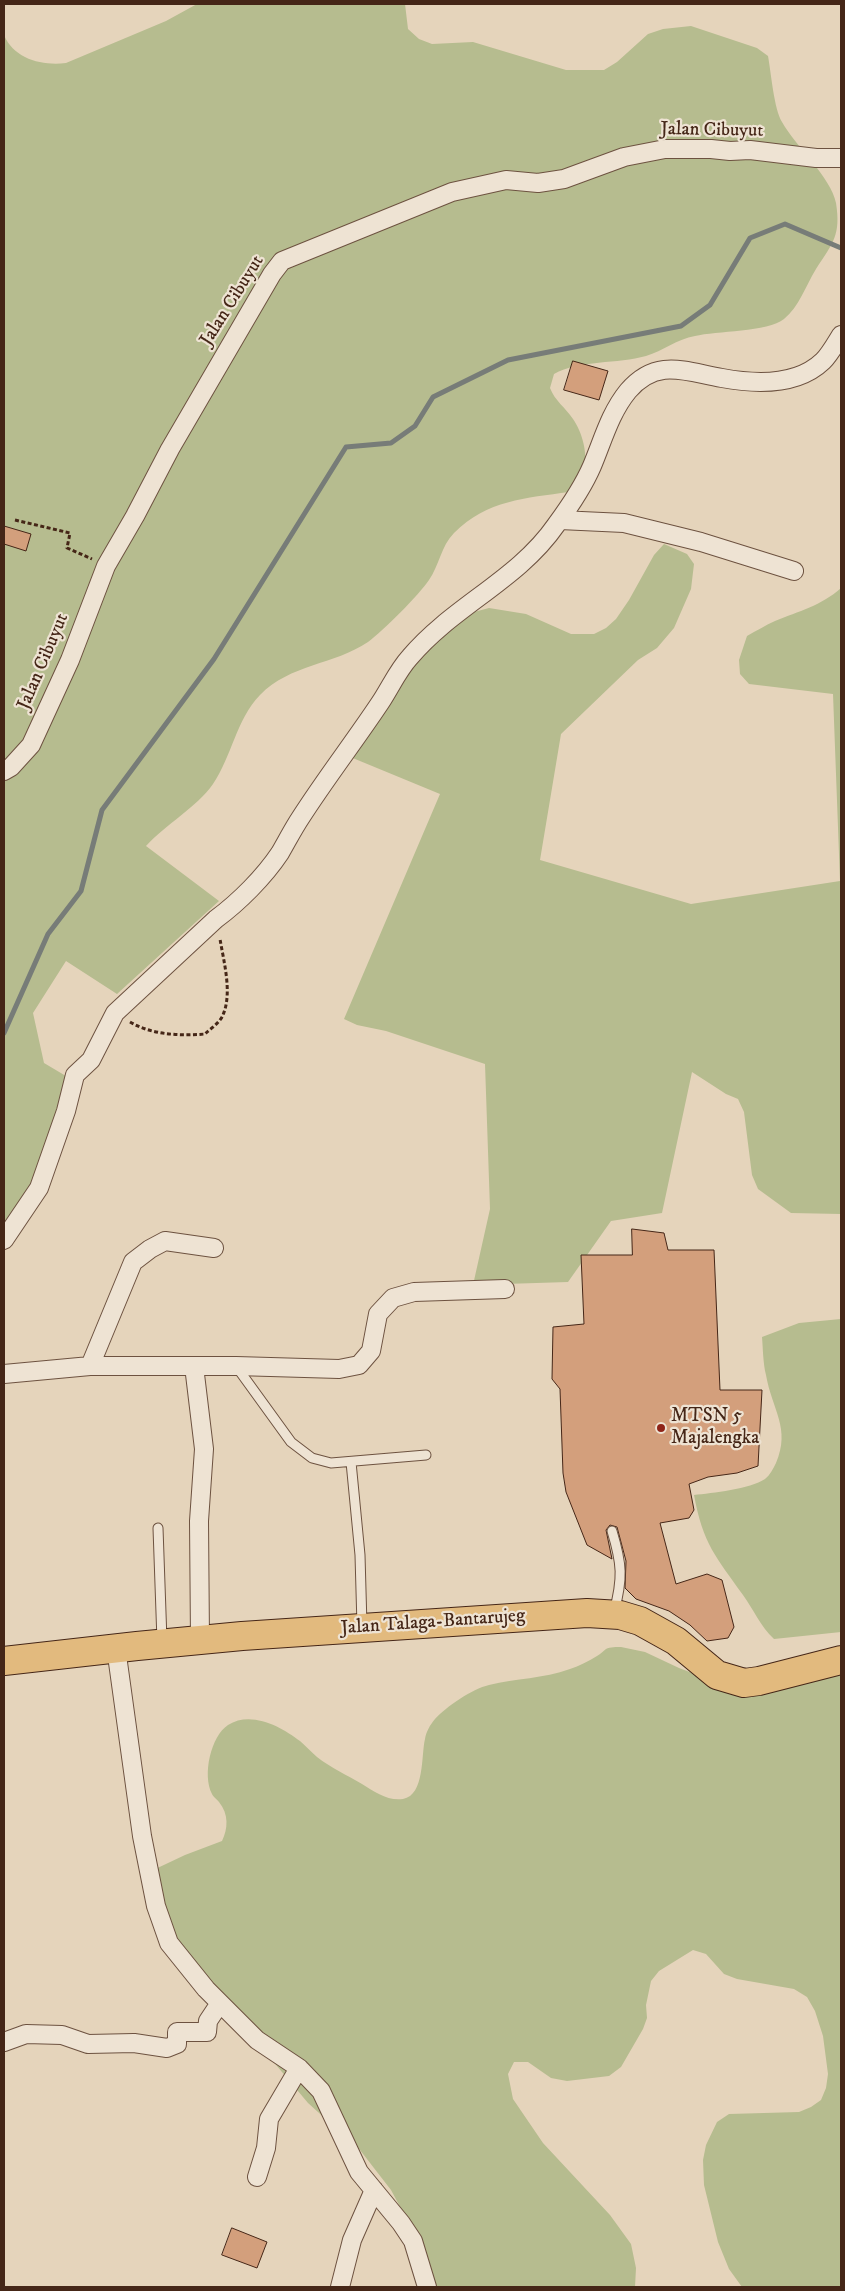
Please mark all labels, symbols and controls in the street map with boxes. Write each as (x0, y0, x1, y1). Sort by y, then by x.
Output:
street label: Jalan Cibuyut (660, 119, 764, 143)
street label: Jalan Cibuyut (196, 251, 270, 351)
street label: Jalan Cibuyut (13, 610, 75, 714)
place label: MTSN 5 Majalengka (671, 1406, 759, 1450)
marker: MTSN 5 Majalengka (655, 1422, 667, 1434)
street label: Jalan Talaga-Bantarujeg (340, 1605, 526, 1641)

